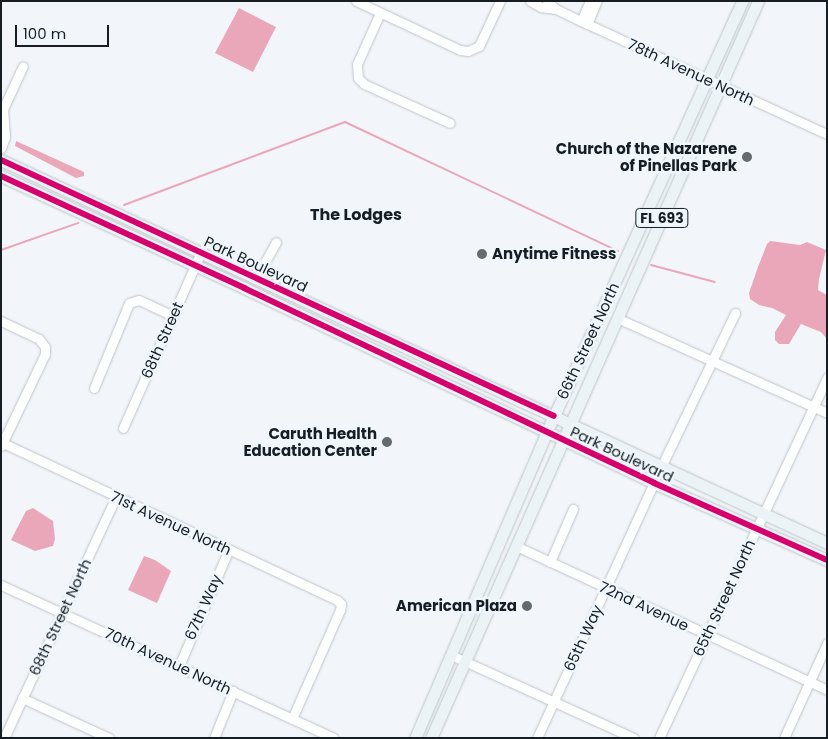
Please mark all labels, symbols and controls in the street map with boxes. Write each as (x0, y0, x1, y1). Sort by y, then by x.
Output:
scale bar (18, 15, 111, 47)
text: 100 m (23, 23, 66, 44)
street label: 78th Avenue North (625, 35, 757, 109)
place label: Church of the Nazarene of Pinellas Park (556, 139, 737, 174)
marker: Church of the Nazarene of Pinellas Park (741, 151, 753, 163)
district label: The Lodges (310, 205, 402, 225)
road number: FL 693 (634, 207, 690, 230)
street label: Park Boulevard (202, 232, 310, 296)
place label: Anytime Fitness (492, 245, 616, 263)
marker: Anytime Fitness (476, 248, 488, 260)
street label: 66th Street North (553, 280, 623, 402)
street label: 68th Street (137, 299, 187, 381)
street label: Park Boulevard (568, 422, 676, 486)
place label: Caruth Health Education Center (243, 424, 377, 459)
marker: Caruth Health Education Center (381, 436, 393, 448)
street label: 71st Avenue North (108, 487, 234, 559)
street label: 65th Street North (689, 537, 759, 659)
street label: 68th Street North (25, 556, 95, 678)
street label: 67th Way (181, 571, 225, 643)
street label: 72nd Avenue (596, 577, 692, 635)
place label: American Plaza (396, 597, 517, 615)
marker: American Plaza (521, 600, 533, 612)
street label: 65th Way (560, 602, 606, 674)
street label: 70th Avenue North (102, 624, 234, 698)

